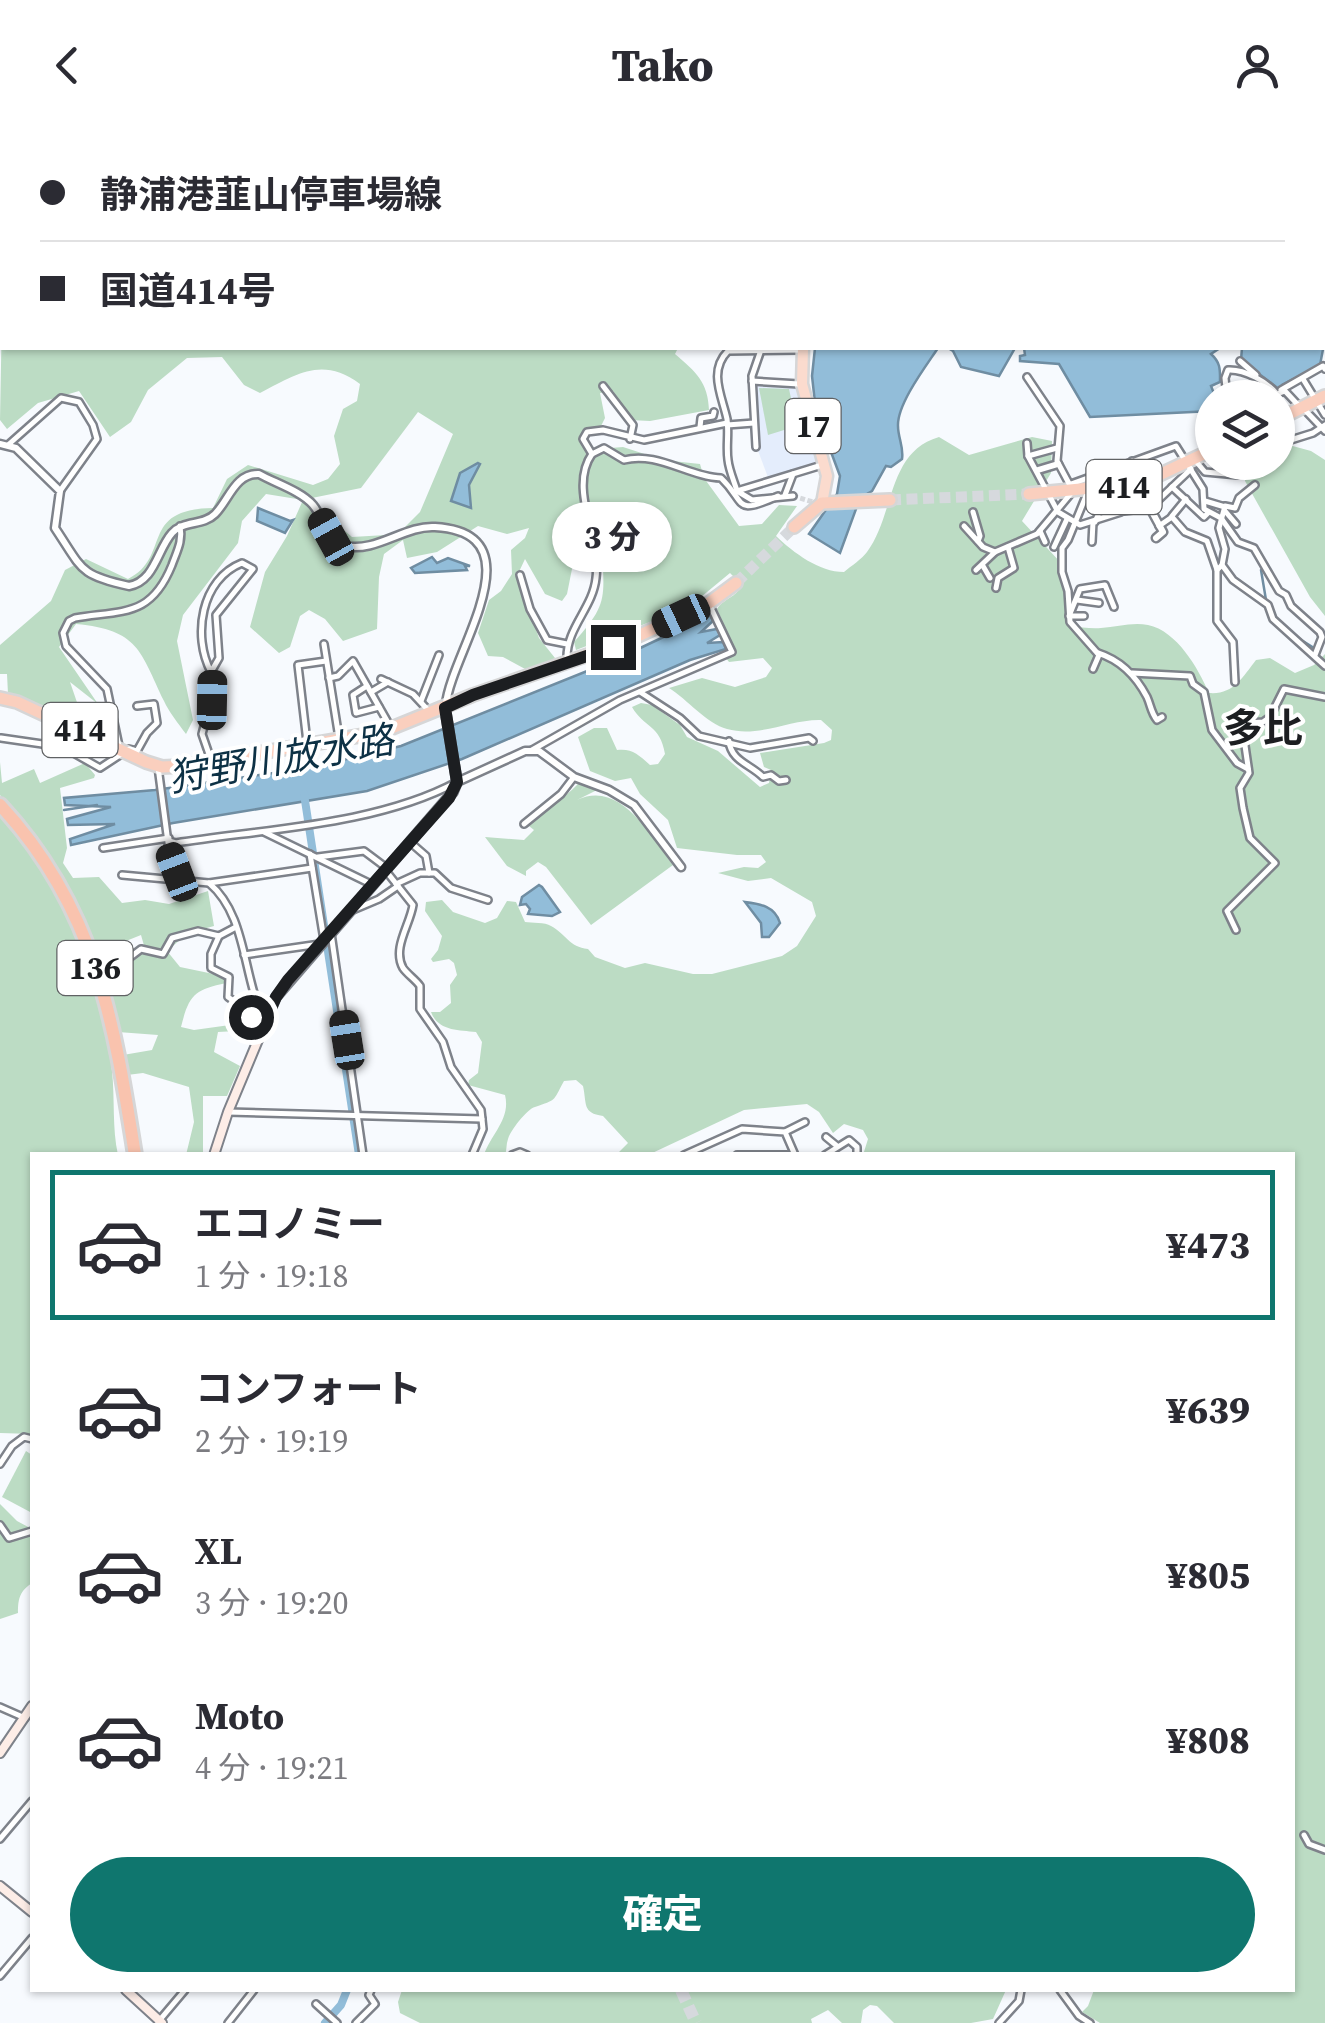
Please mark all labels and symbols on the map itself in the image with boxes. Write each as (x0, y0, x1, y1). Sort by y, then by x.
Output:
road number: 17 (786, 399, 840, 453)
road number: 414 (1086, 460, 1162, 514)
callout: 3 分 (553, 502, 673, 572)
car (303, 503, 359, 571)
car (647, 590, 715, 642)
route end (591, 625, 636, 670)
car (196, 670, 228, 730)
district label: 多比 (1223, 701, 1303, 755)
road number: 414 (42, 703, 118, 757)
water label: 狩野川放水路 (164, 713, 401, 804)
car (152, 839, 202, 905)
road number: 136 (58, 941, 132, 995)
route start (229, 995, 274, 1040)
car (327, 1008, 367, 1072)

